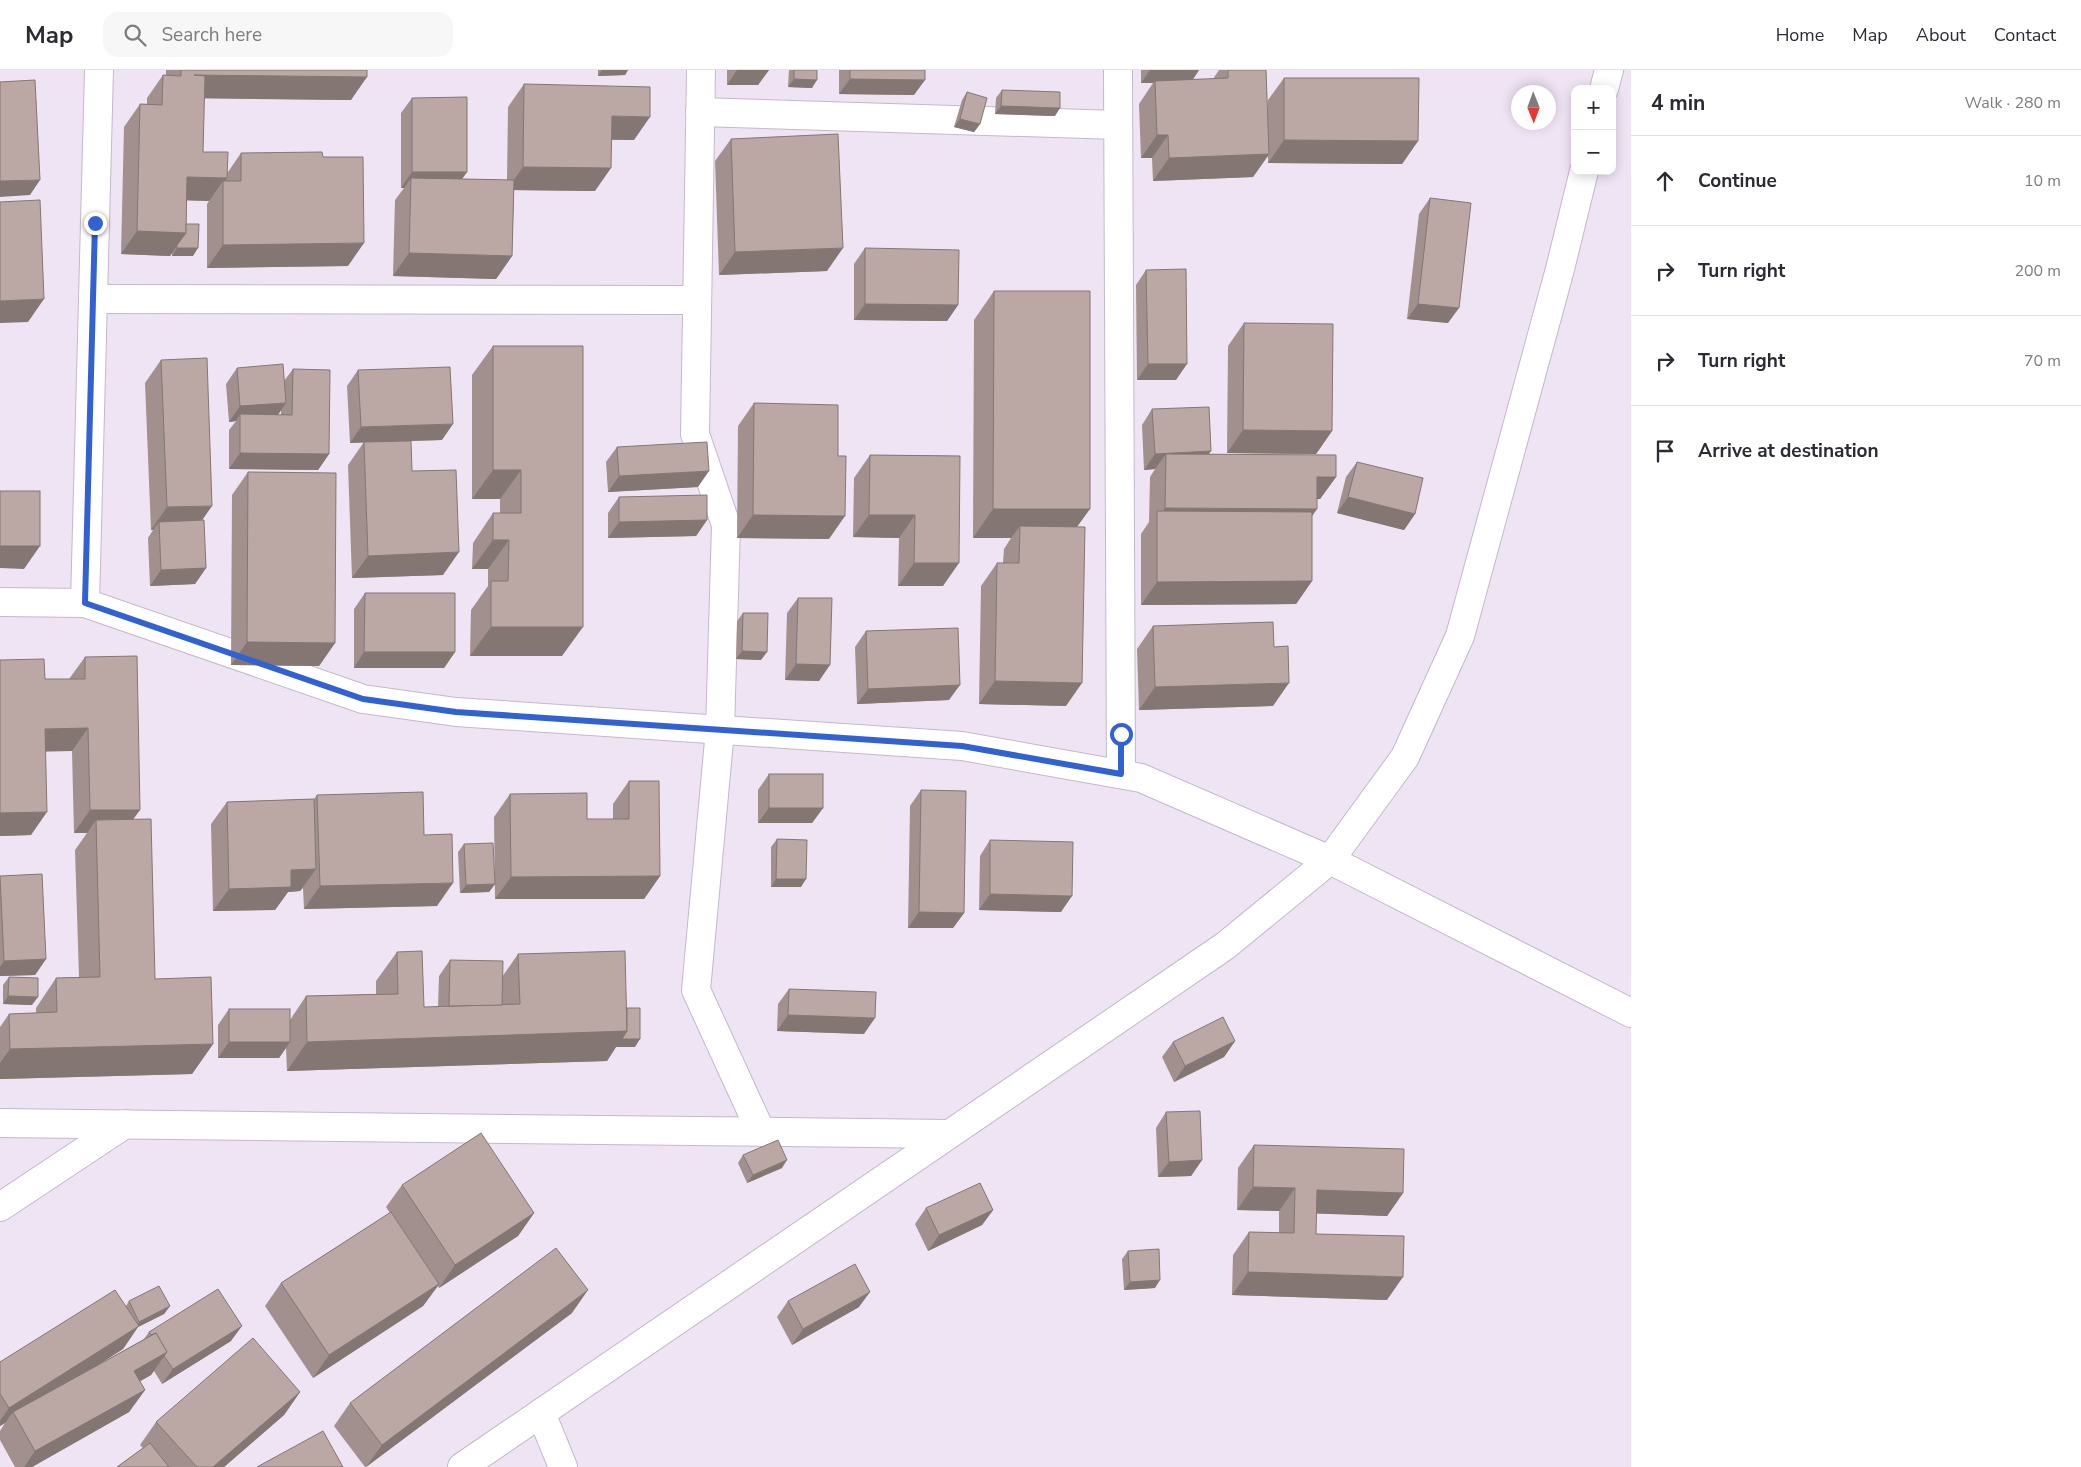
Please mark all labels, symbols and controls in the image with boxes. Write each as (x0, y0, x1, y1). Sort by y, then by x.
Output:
search box (103, 12, 453, 57)
text: Map (25, 19, 73, 51)
icon: search (121, 21, 149, 49)
text: Search here (161, 22, 262, 48)
text: Home (1776, 23, 1824, 47)
text: Map (1852, 23, 1888, 47)
text: About (1916, 23, 1966, 47)
text: Contact (1994, 23, 2056, 47)
north arrow (1511, 85, 1556, 130)
map controls (1571, 85, 1616, 175)
button: + (1571, 85, 1616, 130)
text: 4 min (1651, 89, 1705, 117)
text: Walk · 280 m (1965, 92, 2061, 114)
button: − (1571, 130, 1616, 175)
icon: ahead (1651, 167, 1679, 195)
text: Continue (1698, 168, 1777, 194)
text: 10 m (2024, 170, 2061, 192)
route end (84, 212, 107, 235)
icon: right (1651, 257, 1679, 285)
text: Turn right (1698, 258, 1785, 284)
text: 200 m (2014, 260, 2061, 282)
icon: right (1651, 347, 1679, 375)
text: Turn right (1698, 348, 1785, 374)
text: 70 m (2024, 350, 2061, 372)
icon: arrive (1651, 437, 1679, 465)
text: Arrive at destination (1698, 438, 1879, 464)
route start (1110, 723, 1133, 746)

